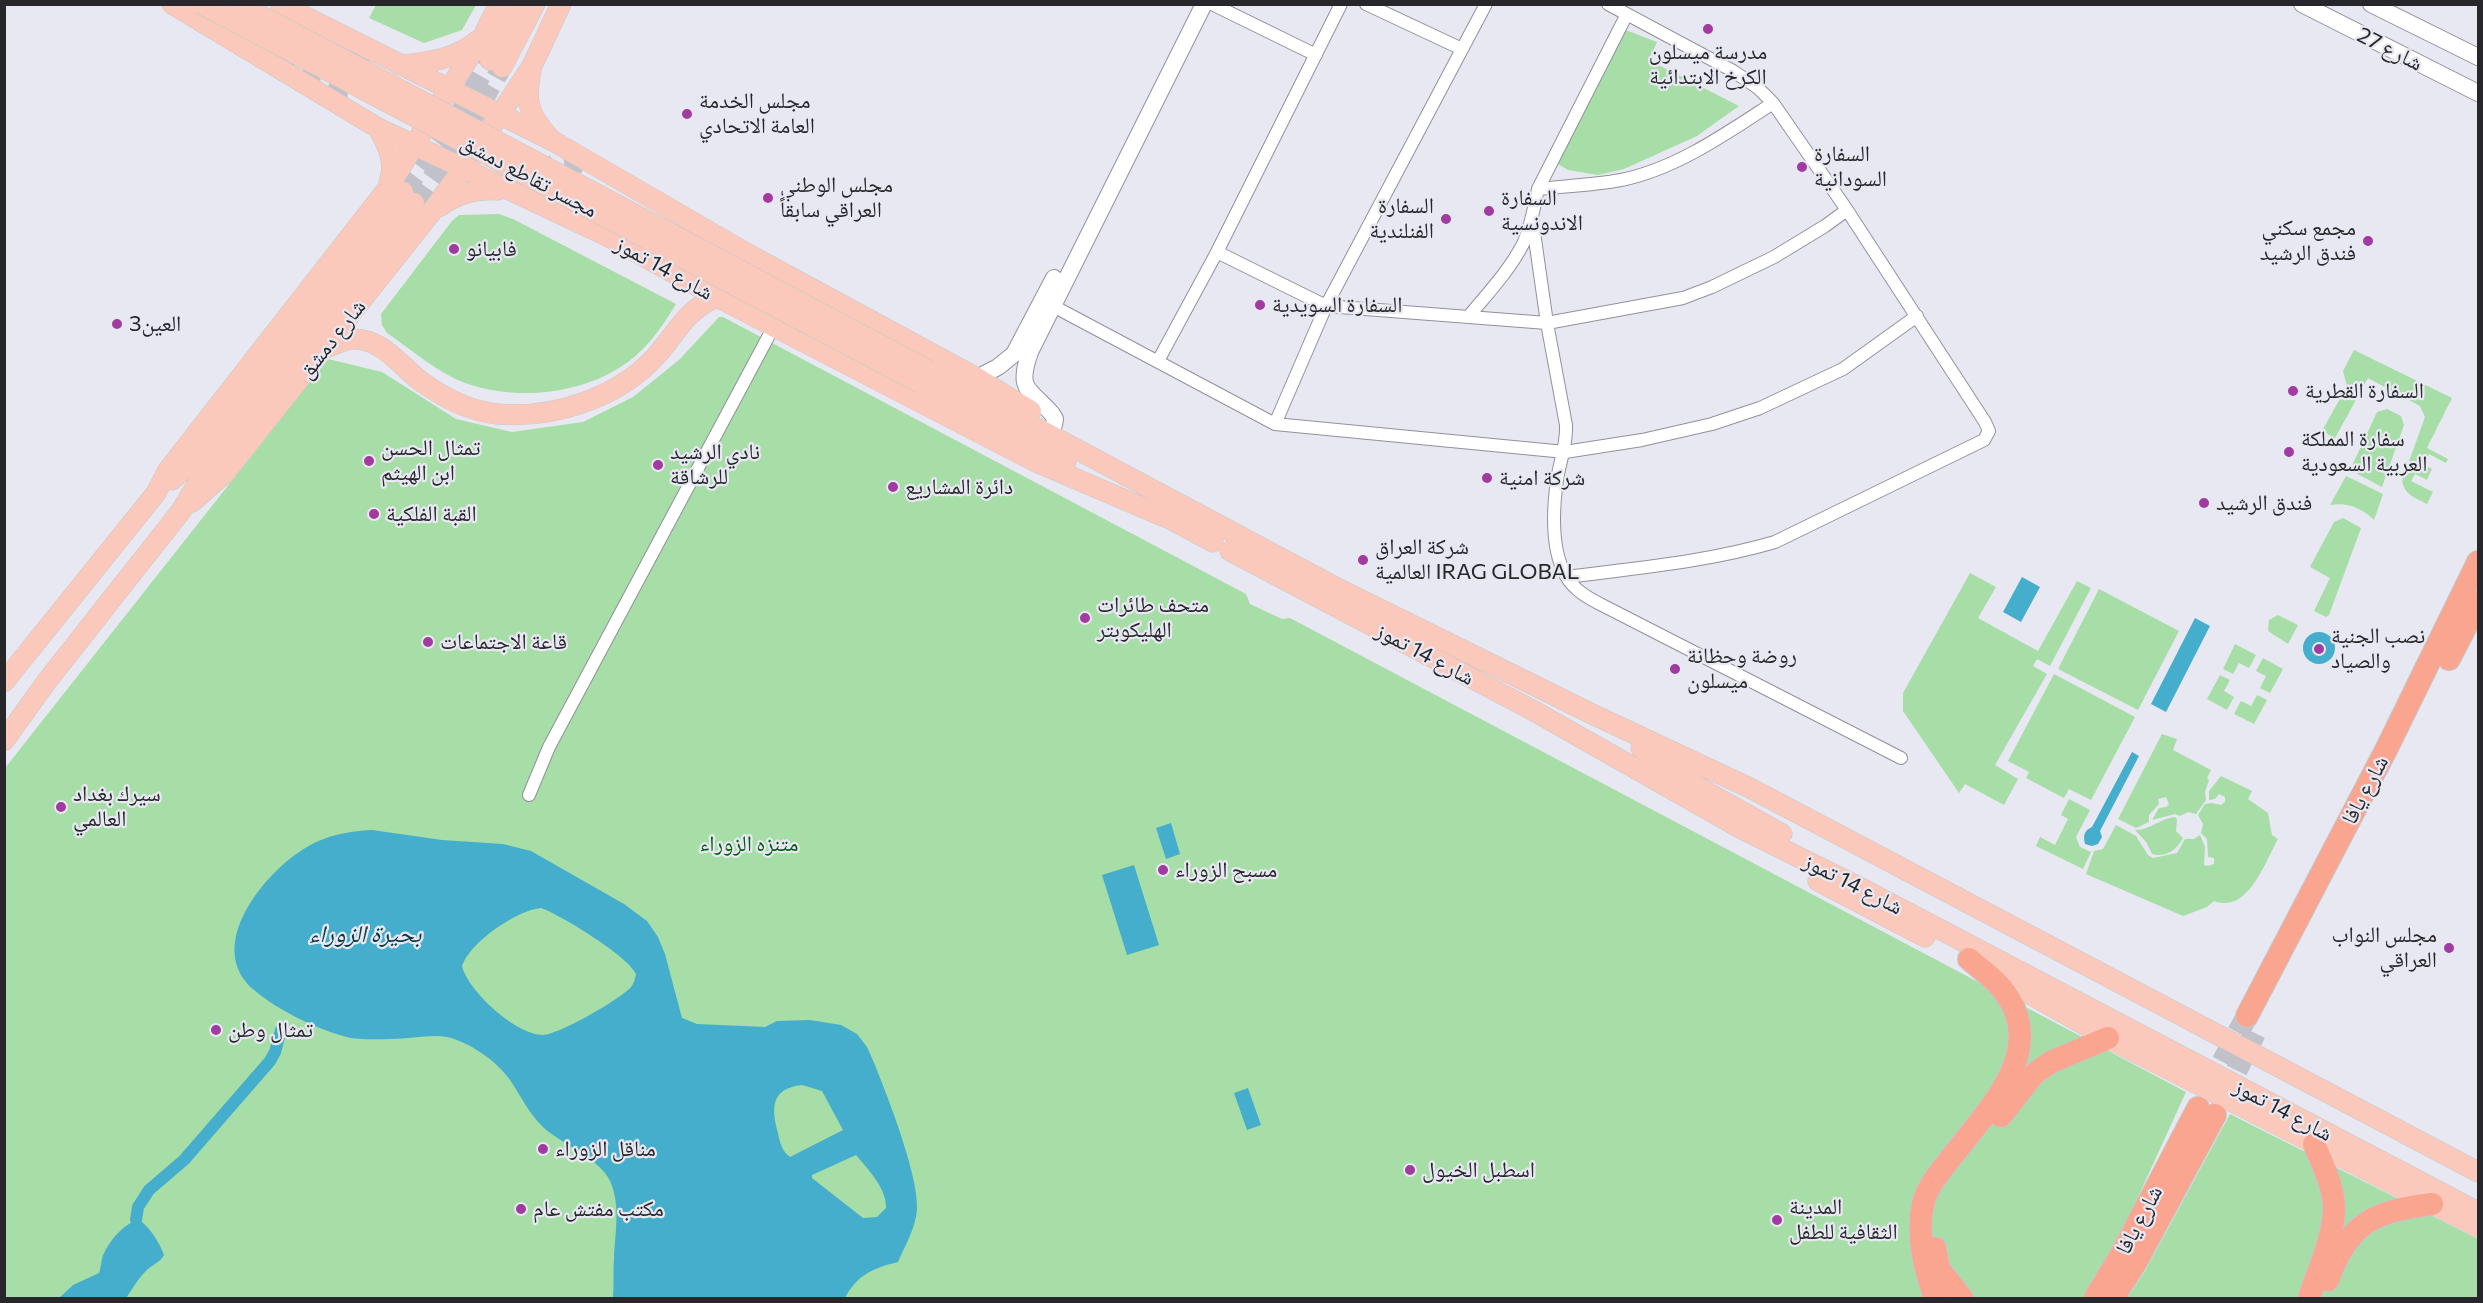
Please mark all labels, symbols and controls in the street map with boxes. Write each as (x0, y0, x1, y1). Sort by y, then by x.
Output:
street label: شارع 27 (2353, 21, 2427, 77)
marker: مدرسة ميسلون الكرخ الابتدائية (1701, 22, 1715, 36)
place label: مدرسة ميسلون الكرخ الابتدائية (1649, 39, 1767, 90)
place label: مجلس الخدمة العامة الاتحادي (699, 88, 815, 140)
marker: مجلس الخدمة العامة الاتحادي (680, 107, 694, 121)
street label: مجسر تقاطع دمشق (456, 129, 602, 223)
place label: السفارة السودانية (1814, 141, 1887, 192)
marker: السفارة السودانية (1795, 160, 1809, 174)
place label: مجلس الوطني العراقي سابقاً (780, 172, 893, 224)
place label: السفارة الاندونسية (1501, 185, 1583, 236)
marker: مجلس الوطني العراقي سابقاً (761, 191, 775, 205)
place label: السفارة الفنلندية (1369, 193, 1434, 244)
marker: السفارة الاندونسية (1482, 204, 1496, 218)
marker: السفارة الفنلندية (1439, 212, 1453, 226)
place label: مجمع سكني فندق الرشيد (2260, 215, 2356, 266)
street label: شارع 14 تموز (610, 230, 718, 306)
marker: مجمع سكني فندق الرشيد (2361, 234, 2375, 248)
place label: فابيانو (466, 236, 517, 262)
marker: فابيانو (447, 242, 461, 256)
place label: السفارة السويدية (1272, 292, 1402, 318)
street label: شارع دمشق (293, 294, 371, 384)
marker: السفارة السويدية (1253, 298, 1267, 312)
place label: العين3 (129, 311, 181, 337)
marker: العين3 (110, 317, 124, 331)
place label: السفارة القطرية (2305, 378, 2424, 404)
marker: السفارة القطرية (2286, 384, 2300, 398)
place label: سفارة المملكة العربية السعودية (2301, 426, 2428, 478)
place label: تمثال الحسن ابن الهيثم (381, 435, 480, 487)
place label: نادي الرشيد للرشاقة (670, 439, 760, 490)
marker: سفارة المملكة العربية السعودية (2282, 445, 2296, 459)
marker: تمثال الحسن ابن الهيثم (362, 454, 376, 468)
marker: نادي الرشيد للرشاقة (651, 458, 665, 472)
place label: شركة امنية (1499, 465, 1585, 491)
marker: شركة امنية (1480, 471, 1494, 485)
place label: دائرة المشاريع (905, 474, 1013, 500)
marker: دائرة المشاريع (886, 480, 900, 494)
place label: فندق الرشيد (2216, 490, 2312, 516)
marker: فندق الرشيد (2197, 496, 2211, 510)
place label: القبة الفلكية (386, 501, 477, 527)
marker: القبة الفلكية (367, 507, 381, 521)
place label: شركة العراق العالمية IRAG GLOBAL (1375, 534, 1579, 586)
marker: شركة العراق العالمية IRAG GLOBAL (1356, 553, 1370, 567)
place label: متحف طائرات الهليكوبتر (1097, 592, 1209, 644)
marker: متحف طائرات الهليكوبتر (1078, 611, 1092, 625)
street label: شارع 14 تموز (1371, 617, 1479, 691)
place label: نصب الجنية والصياد (2331, 623, 2425, 674)
place label: قاعة الاجتماعات (440, 629, 567, 655)
marker: قاعة الاجتماعات (421, 635, 435, 649)
marker: نصب الجنية والصياد (2312, 642, 2326, 656)
place label: روضة وحظانة ميسلون (1687, 643, 1797, 694)
marker: روضة وحظانة ميسلون (1668, 662, 1682, 676)
street label: شارع يافا (2336, 751, 2394, 829)
place label: سيرك بغداد العالمي (73, 781, 161, 832)
marker: سيرك بغداد العالمي (54, 800, 68, 814)
park label: متنزه الزوراء (700, 831, 798, 857)
street label: شارع 14 تموز (1799, 848, 1907, 920)
place label: مسبح الزوراء (1175, 857, 1277, 883)
marker: مسبح الزوراء (1156, 863, 1170, 877)
water label: بحيرة الزوراء (309, 920, 421, 948)
place label: مجلس النواب العراقي (2331, 922, 2437, 974)
marker: مجلس النواب العراقي (2442, 941, 2456, 955)
place label: تمثال وطن (228, 1017, 313, 1043)
marker: تمثال وطن (209, 1023, 223, 1037)
street label: شارع 14 تموز (2229, 1073, 2337, 1147)
place label: مناقل الزوراء (555, 1136, 656, 1162)
marker: مناقل الزوراء (536, 1142, 550, 1156)
place label: اسطبل الخيول (1422, 1157, 1535, 1183)
marker: اسطبل الخيول (1403, 1163, 1417, 1177)
street label: شارع يافا (2110, 1181, 2168, 1259)
place label: المدينة الثقافية للطفل (1789, 1194, 1898, 1246)
place label: مكتب مفتش عام (533, 1196, 664, 1222)
marker: مكتب مفتش عام (514, 1202, 528, 1216)
marker: المدينة الثقافية للطفل (1770, 1213, 1784, 1227)

